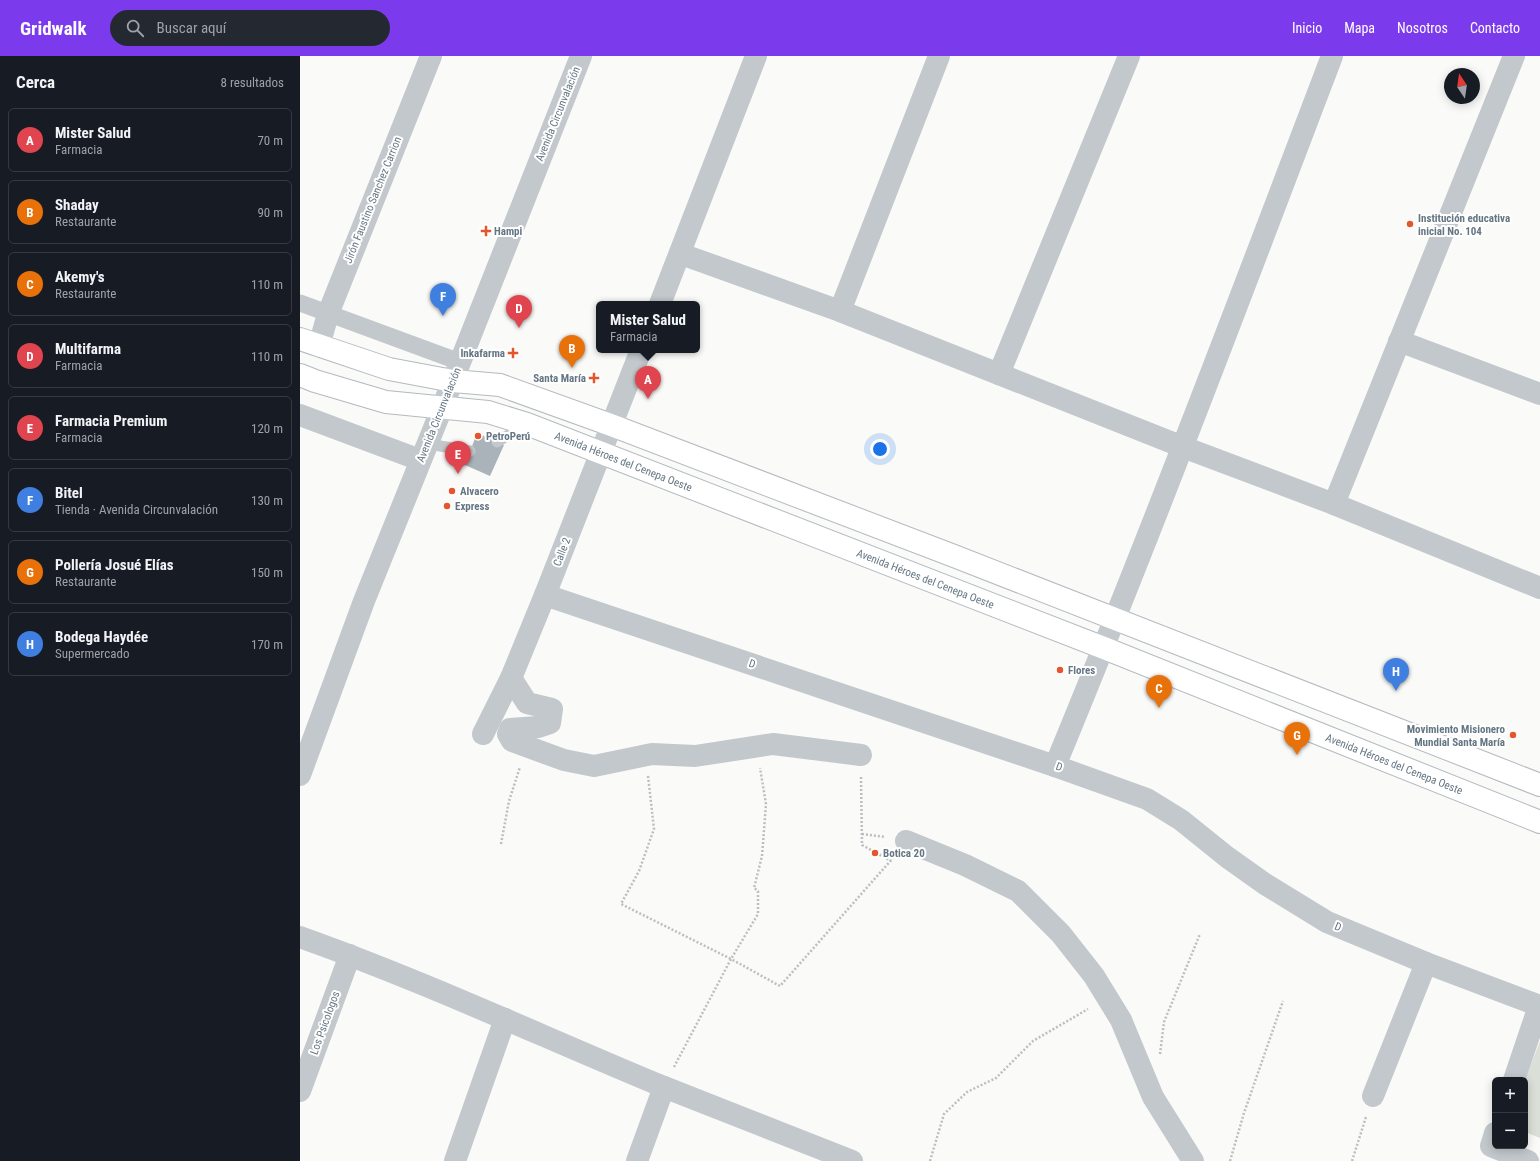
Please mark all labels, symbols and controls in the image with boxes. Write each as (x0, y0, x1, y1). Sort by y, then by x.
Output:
search box (110, 10, 390, 46)
text: Gridwalk (20, 17, 86, 40)
icon: search (124, 17, 146, 39)
text: Buscar aquí (156, 19, 226, 37)
text: Inicio (1292, 20, 1322, 36)
text: Mapa (1344, 20, 1375, 36)
text: Nosotros (1397, 20, 1448, 36)
text: Contacto (1470, 20, 1520, 36)
street label: Avenida Circunvalación (533, 65, 583, 163)
north arrow (1444, 68, 1480, 104)
text: Cerca (16, 72, 55, 92)
text: 8 resultados (220, 75, 284, 90)
text: Mister Salud (55, 124, 131, 142)
text: A (26, 133, 34, 148)
text: 70 m (257, 133, 283, 148)
street label: Jirón Faustino Sanchez Carrion (342, 135, 404, 265)
text: Farmacia (55, 142, 102, 157)
text: Shaday (55, 196, 99, 214)
text: B (26, 205, 34, 220)
text: 90 m (257, 205, 283, 220)
place label: Institución educativa inicial No. 104 (1418, 212, 1510, 238)
text: Restaurante (55, 214, 116, 229)
marker: Institución educativa inicial No. 104 (1405, 219, 1415, 229)
place label: Hampi (494, 225, 523, 238)
marker: Hampi (481, 226, 491, 236)
text: Akemy's (55, 268, 105, 286)
text: C (26, 277, 34, 292)
text: 110 m (251, 277, 283, 292)
pin: F (430, 283, 456, 316)
text: Restaurante (55, 286, 116, 301)
pin: D (506, 295, 532, 328)
popup (596, 301, 700, 353)
text: Mister Salud (610, 311, 686, 329)
text: Farmacia (610, 329, 658, 344)
pin: B (559, 335, 585, 368)
text: Multifarma (55, 340, 121, 358)
place label: Inkafarma (460, 347, 505, 360)
marker: Inkafarma (508, 348, 518, 358)
text: D (26, 349, 34, 364)
text: 110 m (251, 349, 283, 364)
text: Farmacia (55, 358, 102, 373)
street label: Avenida Circunvalación (414, 366, 464, 464)
pin: A (635, 366, 661, 399)
place label: Santa María (533, 372, 586, 385)
marker: Santa María (589, 373, 599, 383)
text: Farmacia Premium (55, 412, 167, 430)
text: E (27, 421, 33, 436)
text: 120 m (251, 421, 283, 436)
street label: Avenida Héroes del Cenepa Oeste (553, 429, 694, 494)
text: Farmacia (55, 430, 102, 445)
place label: PetroPerú (486, 430, 530, 443)
marker: PetroPerú (473, 431, 483, 441)
your location (870, 439, 890, 459)
pin: E (445, 441, 471, 474)
text: Bitel (55, 484, 83, 502)
place label: Alvacero (460, 485, 499, 498)
marker: Alvacero (447, 486, 457, 496)
text: F (27, 493, 33, 508)
text: 130 m (251, 493, 283, 508)
place label: Express (455, 500, 490, 513)
marker: Express (442, 501, 452, 511)
text: Tienda · Avenida Circunvalación (55, 502, 218, 517)
street label: Calle 2 (551, 536, 573, 568)
street label: Avenida Héroes del Cenepa Oeste (855, 546, 996, 611)
text: Pollería Josué Elías (55, 556, 174, 574)
text: G (26, 565, 34, 580)
text: 150 m (251, 565, 283, 580)
text: Restaurante (55, 574, 116, 589)
text: Bodega Haydée (55, 628, 148, 646)
text: H (26, 637, 34, 652)
text: 170 m (251, 637, 283, 652)
text: Supermercado (55, 646, 129, 661)
street label: D (747, 657, 757, 671)
pin: H (1383, 658, 1409, 691)
place label: Flores (1068, 664, 1095, 677)
marker: Flores (1055, 665, 1065, 675)
pin: C (1146, 675, 1172, 708)
pin: G (1284, 722, 1310, 755)
place label: Movimiento Misionero Mundial Santa María (1407, 723, 1506, 749)
marker: Movimiento Misionero Mundial Santa María (1508, 730, 1518, 740)
street label: Avenida Héroes del Cenepa Oeste (1324, 731, 1465, 797)
street label: D (1054, 760, 1064, 774)
place label: Botica 20 (883, 847, 925, 860)
marker: Botica 20 (870, 848, 880, 858)
street label: D (1333, 920, 1343, 934)
street label: Los Psicologos (308, 990, 342, 1056)
map controls (1492, 1077, 1528, 1149)
button: + (1492, 1077, 1528, 1113)
button: − (1492, 1113, 1528, 1149)

